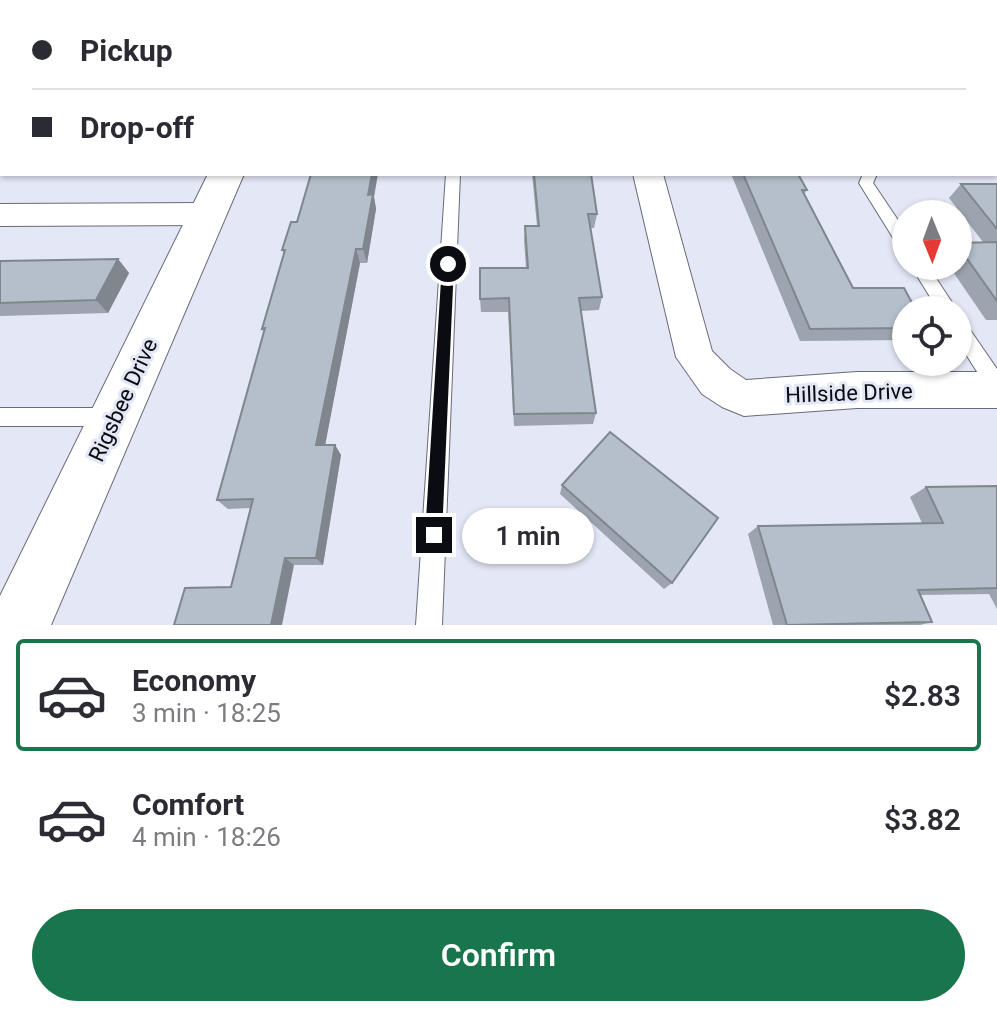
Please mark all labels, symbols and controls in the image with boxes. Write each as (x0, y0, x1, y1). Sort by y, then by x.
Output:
text: Pickup (80, 33, 173, 68)
text: Drop-off (80, 110, 194, 145)
north arrow (892, 200, 972, 280)
map controls (892, 200, 972, 376)
route start (430, 246, 466, 282)
button: locate (892, 296, 972, 376)
street label: Rigsbee Drive (84, 334, 162, 466)
street label: Hillside Drive (785, 378, 913, 408)
callout: 1 min (462, 507, 594, 563)
route end (416, 517, 452, 553)
text: 1 min (495, 521, 561, 551)
icon: car (36, 659, 108, 731)
text: Economy (132, 663, 256, 698)
text: $2.83 (884, 678, 961, 713)
text: 3 min · 18:25 (132, 698, 281, 728)
icon: car (36, 783, 108, 855)
text: Comfort (132, 787, 244, 822)
text: $3.82 (884, 802, 961, 837)
text: 4 min · 18:26 (132, 822, 281, 852)
button: Confirm (32, 909, 965, 1001)

